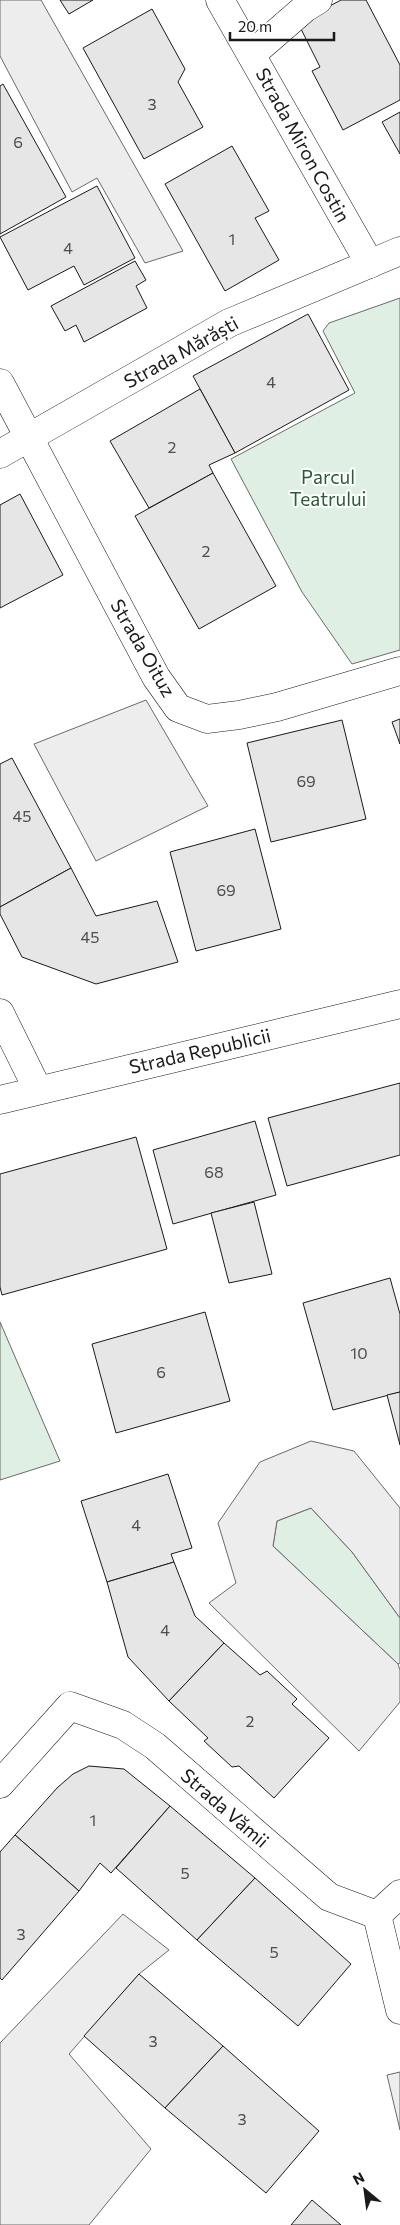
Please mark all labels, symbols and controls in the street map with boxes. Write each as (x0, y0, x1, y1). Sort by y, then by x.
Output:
scale bar (230, 10, 334, 42)
text: 20 m (238, 17, 272, 35)
street label: Strada Miron Costin (251, 63, 355, 226)
house number: 3 (147, 94, 157, 113)
house number: 6 (13, 132, 23, 151)
house number: 1 (229, 229, 235, 248)
house number: 4 (63, 238, 73, 257)
street label: Strada Mărăști (120, 311, 243, 394)
house number: 4 (266, 372, 276, 391)
house number: 2 (168, 437, 177, 456)
park label: Parcul Teatrului (290, 465, 366, 510)
house number: 2 (202, 541, 211, 560)
street label: Strada Oituz (106, 595, 181, 701)
house number: 69 (296, 771, 316, 790)
house number: 45 (13, 806, 31, 825)
house number: 69 (216, 880, 236, 899)
house number: 45 (81, 927, 99, 946)
street label: Strada Republicii (127, 1023, 273, 1078)
house number: 68 (204, 1162, 224, 1181)
house number: 10 (350, 1343, 368, 1362)
house number: 6 (156, 1362, 166, 1381)
house number: 4 (131, 1515, 141, 1534)
house number: 4 (160, 1620, 170, 1639)
house number: 2 (246, 1711, 255, 1730)
street label: Strada Vămii (177, 1763, 274, 1852)
house number: 1 (90, 1810, 96, 1829)
house number: 5 (180, 1863, 190, 1882)
house number: 3 (16, 1924, 26, 1943)
house number: 5 (269, 1942, 279, 1961)
house number: 3 (148, 2031, 158, 2050)
house number: 3 (237, 2109, 247, 2128)
north arrow (340, 2165, 390, 2215)
text: N (350, 2168, 367, 2188)

